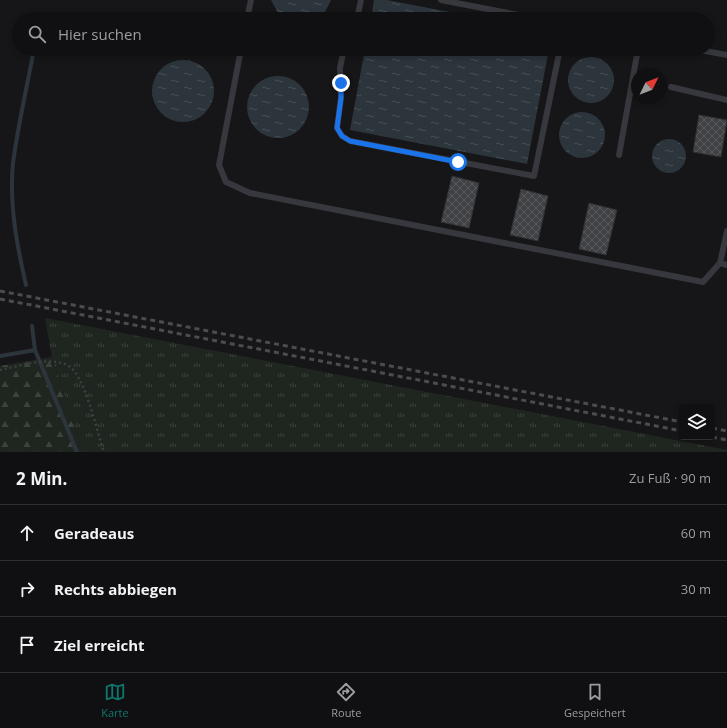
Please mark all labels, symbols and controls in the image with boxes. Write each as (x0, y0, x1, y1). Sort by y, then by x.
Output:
search box (12, 12, 715, 56)
icon: search (26, 23, 48, 45)
text: Hier suchen (58, 24, 142, 44)
north arrow (631, 68, 667, 104)
route end (332, 74, 350, 92)
route start (449, 153, 467, 171)
map controls (679, 404, 715, 440)
button: layers (679, 404, 715, 440)
text: 2 Min. (16, 467, 67, 490)
text: Zu Fuß · 90 m (629, 469, 711, 487)
icon: ahead (16, 522, 38, 544)
text: Geradeaus (54, 523, 134, 543)
text: 60 m (681, 524, 711, 542)
icon: right (16, 578, 38, 600)
text: Rechts abbiegen (54, 579, 177, 599)
text: 30 m (681, 580, 711, 598)
icon: arrive (16, 634, 38, 656)
text: Ziel erreicht (54, 635, 145, 655)
tab: Karte (101, 681, 129, 720)
tab: Route (331, 681, 361, 720)
tab: Gespeichert (564, 681, 626, 720)

